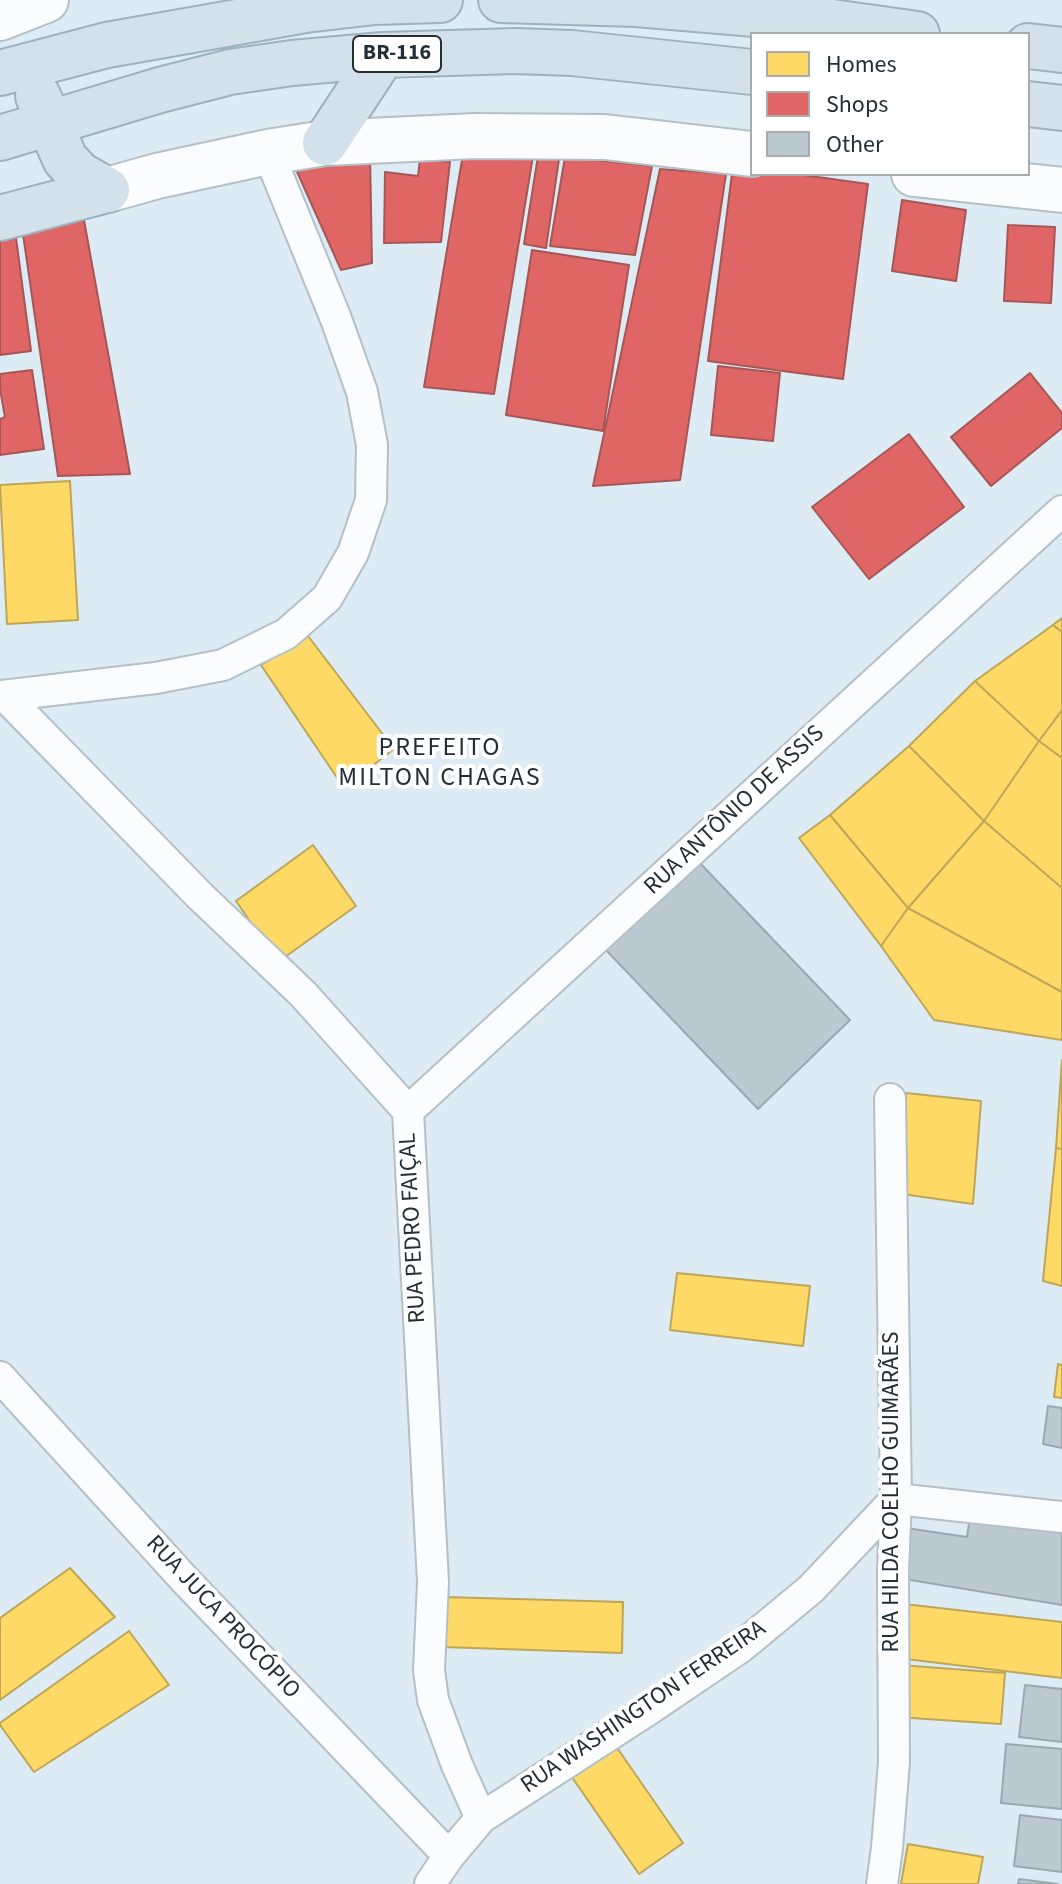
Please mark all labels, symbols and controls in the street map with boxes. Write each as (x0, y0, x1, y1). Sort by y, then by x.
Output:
legend (750, 32, 1030, 176)
road number: BR-116 (353, 36, 441, 72)
text: Homes (826, 47, 897, 82)
text: Shops (826, 87, 888, 122)
text: Other (826, 127, 883, 162)
street label: RUA ANTÔNIO DE ASSIS (639, 720, 831, 902)
district label: PREFEITO MILTON CHAGAS (338, 733, 542, 794)
street label: RUA PEDRO FAIÇAL (395, 1132, 433, 1324)
street label: RUA HILDA COELHO GUIMARÃES (879, 1331, 907, 1653)
street label: RUA JUCA PROCÓPIO (139, 1530, 305, 1706)
street label: RUA WASHINGTON FERREIRA (516, 1615, 772, 1801)

